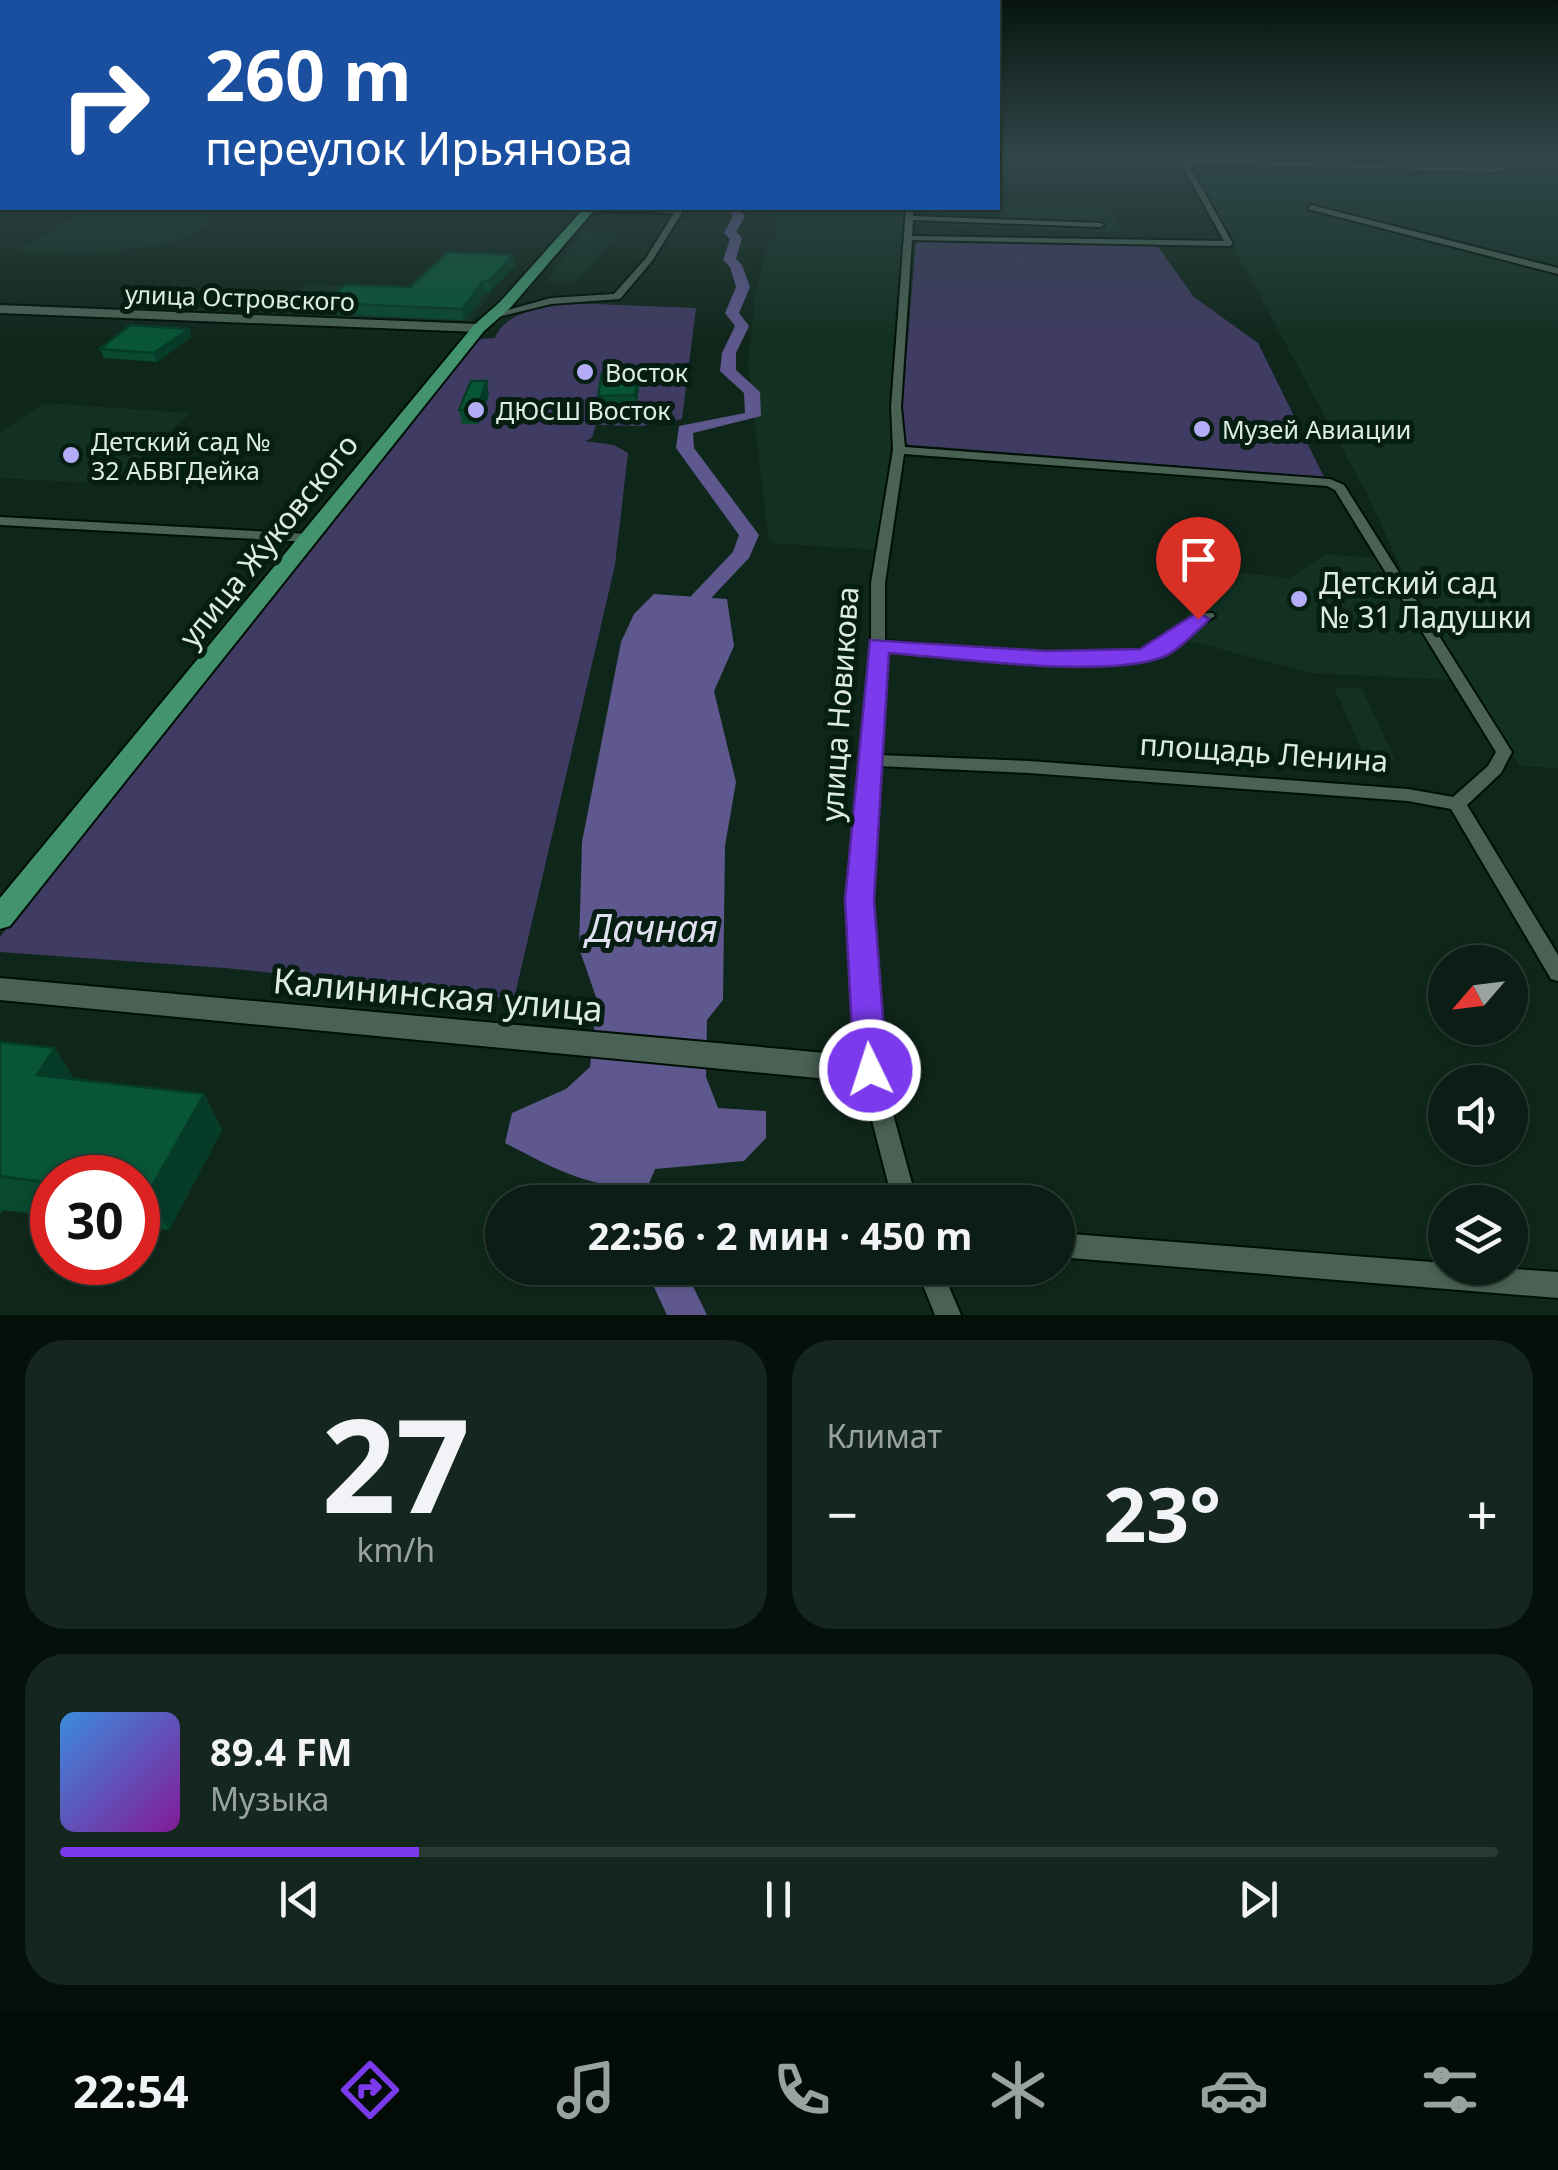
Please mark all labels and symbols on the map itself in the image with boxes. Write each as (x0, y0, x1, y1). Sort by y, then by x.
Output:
street label: улица Островского (124, 276, 356, 318)
place label: Восток (605, 355, 689, 389)
marker: Восток (574, 361, 596, 383)
place label: ДЮСШ Восток (496, 393, 671, 427)
marker: ДЮСШ Восток (465, 399, 487, 421)
place label: Музей Авиации (1222, 412, 1411, 446)
marker: Музей Авиации (1191, 418, 1213, 440)
place label: Детский сад № 32 АБВГДейка (91, 424, 271, 487)
street label: улица Жуковского (169, 425, 367, 655)
marker: Детский сад № 32 АБВГДейка (60, 444, 82, 466)
pin (1156, 517, 1241, 620)
place label: Детский сад № 31 Ладушки (1319, 562, 1532, 637)
street label: улица Новикова (810, 585, 868, 823)
marker: Детский сад № 31 Ладушки (1288, 588, 1310, 610)
street label: площадь Ленина (1138, 723, 1390, 781)
water label: Дачная (582, 901, 718, 953)
north arrow (1428, 945, 1528, 1045)
street label: Калининская улица (271, 956, 605, 1032)
position arrow (818, 1018, 922, 1122)
speed limit sign: 30 (30, 1155, 160, 1285)

